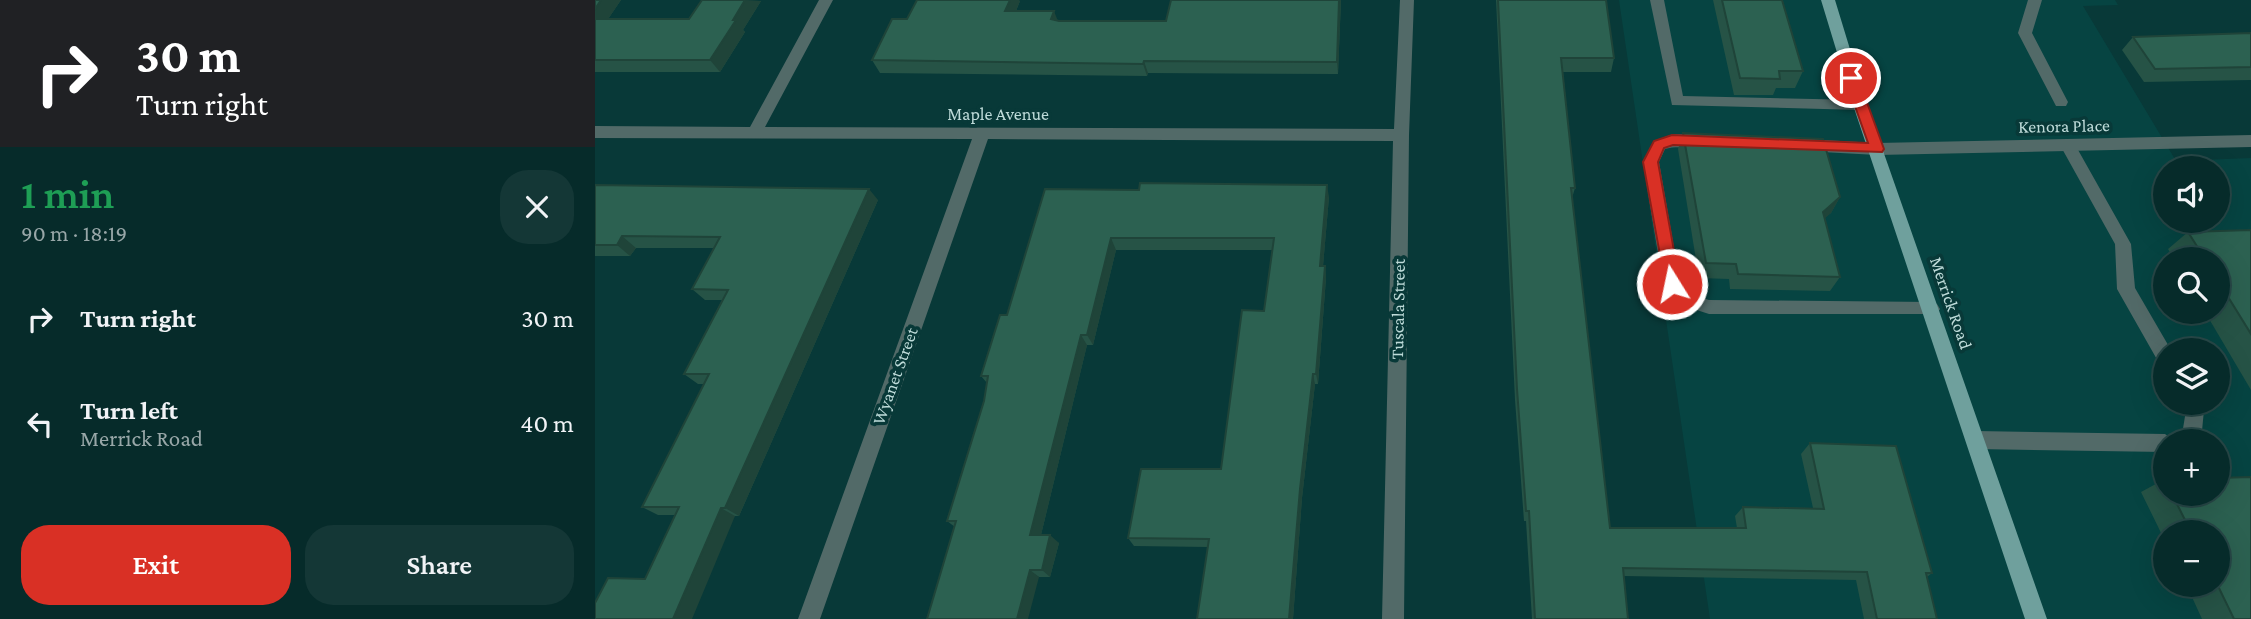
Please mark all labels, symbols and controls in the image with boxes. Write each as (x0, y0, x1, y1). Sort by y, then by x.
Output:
icon: right (21, 28, 112, 119)
text: 30 m (136, 28, 241, 83)
pin (1821, 48, 1881, 108)
icon: arrive (1832, 59, 1870, 97)
text: Turn right (136, 86, 268, 122)
street label: Maple Avenue (947, 104, 1049, 124)
street label: Kenora Place (2018, 115, 2110, 137)
map controls (2153, 156, 2230, 597)
button: sound (2153, 156, 2230, 233)
text: 1 min (21, 170, 114, 217)
button: close (500, 170, 574, 244)
text: 90 m · 18:19 (21, 220, 127, 246)
position arrow (1635, 247, 1709, 321)
button: search (2153, 247, 2230, 324)
street label: Merrick Road (1926, 254, 1976, 352)
street label: Tuscala Street (1387, 257, 1409, 360)
icon: right (21, 300, 59, 338)
text: Turn right (80, 304, 196, 333)
text: 30 m (521, 304, 574, 333)
street label: Wyanet Street (868, 324, 922, 427)
button: layers (2153, 338, 2230, 415)
text: Turn left (80, 396, 178, 425)
icon: left (21, 405, 59, 443)
text: 40 m (520, 409, 574, 438)
text: Merrick Road (80, 425, 203, 451)
button: + (2153, 429, 2230, 506)
button: − (2153, 520, 2230, 597)
button: Exit (21, 525, 291, 605)
button: Share (305, 525, 574, 605)

